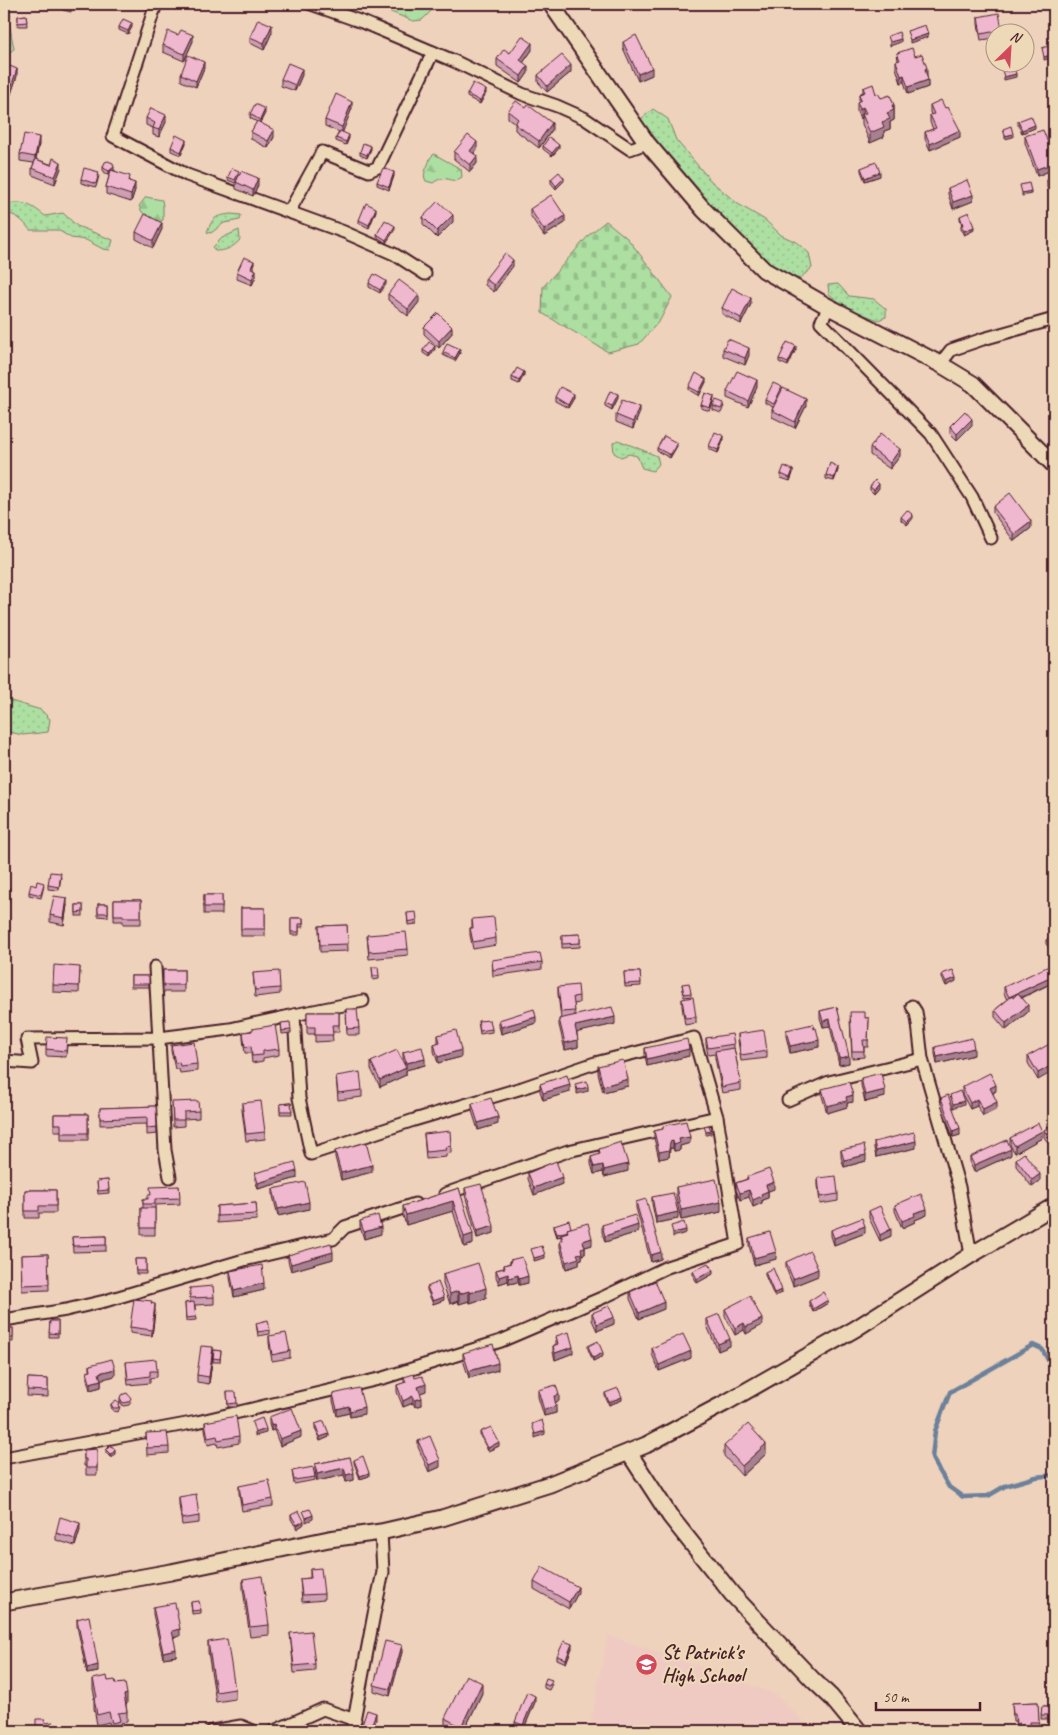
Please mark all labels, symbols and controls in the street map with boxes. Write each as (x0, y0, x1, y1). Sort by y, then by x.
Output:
north arrow (986, 22, 1036, 72)
text: N (1008, 27, 1025, 47)
place label: St Patrick's High School (662, 1640, 747, 1688)
school or university icon: St Patrick's High School (634, 1652, 658, 1676)
scale bar (876, 1680, 979, 1712)
text: 50 m (883, 1688, 910, 1707)

